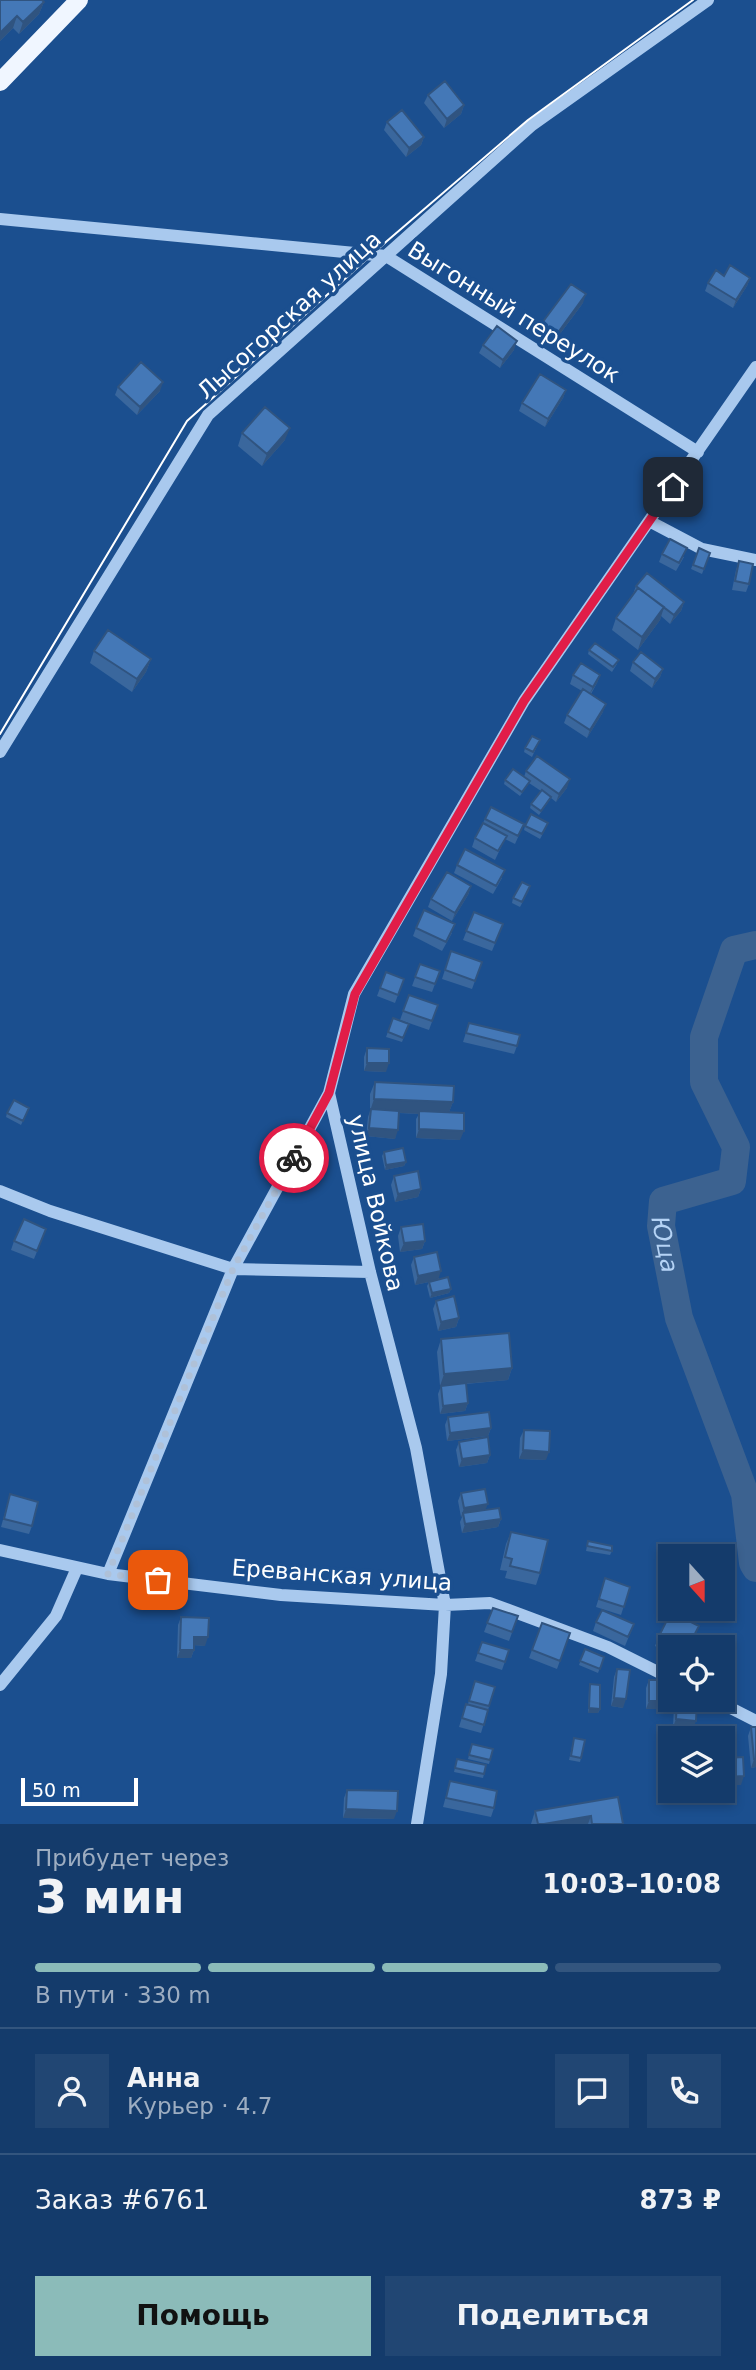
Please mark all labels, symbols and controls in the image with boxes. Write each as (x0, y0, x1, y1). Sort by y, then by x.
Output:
street label: Лысогорская улица (192, 226, 386, 404)
street label: Выгонный переулок (403, 236, 625, 388)
pin (643, 457, 703, 517)
icon: home (654, 468, 692, 506)
street label: улица Войкова (343, 1112, 409, 1294)
courier (259, 1123, 329, 1193)
icon: bike (275, 1139, 313, 1177)
water label: Юца (645, 1214, 684, 1275)
north arrow (658, 1544, 735, 1620)
map controls (658, 1544, 735, 1803)
pin (128, 1550, 188, 1610)
street label: Ереванская улица (231, 1554, 453, 1596)
icon: bag (139, 1561, 177, 1599)
button: locate (658, 1635, 735, 1712)
button: layers (658, 1726, 735, 1803)
scale bar (21, 1775, 138, 1807)
text: 50 m (32, 1779, 81, 1801)
text: Прибудет через (35, 1845, 229, 1871)
text: 10:03–10:08 (542, 1869, 721, 1899)
text: 3 мин (35, 1870, 185, 1924)
text: В пути · 330 m (35, 1982, 211, 2008)
button: person (35, 2054, 109, 2128)
button: chat (555, 2054, 629, 2128)
button: phone (647, 2054, 721, 2128)
text: Анна (127, 2063, 201, 2093)
text: Курьер · 4.7 (127, 2093, 272, 2119)
text: Заказ #6761 (35, 2185, 209, 2215)
text: 873 ₽ (640, 2185, 721, 2215)
button: Помощь (35, 2276, 371, 2356)
button: Поделиться (385, 2276, 721, 2356)

